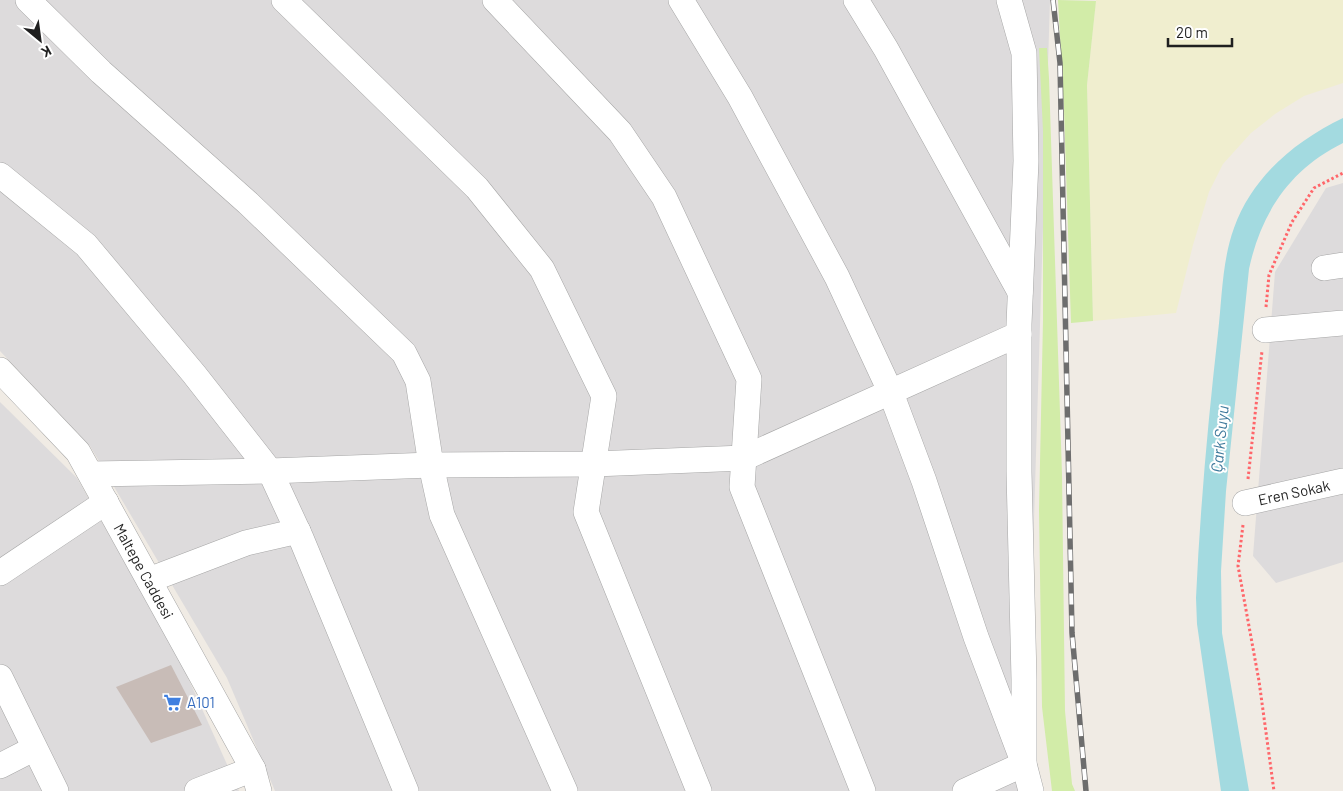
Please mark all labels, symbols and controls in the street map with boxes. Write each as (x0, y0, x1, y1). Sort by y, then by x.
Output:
north arrow (15, 15, 65, 65)
scale bar (1168, 15, 1232, 47)
text: 20 m (1176, 23, 1208, 41)
text: K (38, 42, 54, 61)
water label: Çark Suyu (1206, 405, 1232, 473)
street label: Eren Sokak (1256, 476, 1332, 508)
street label: Maltepe Caddesi (110, 520, 178, 622)
supermarket icon: A101 (163, 692, 183, 712)
place label: A101 (187, 693, 215, 711)

